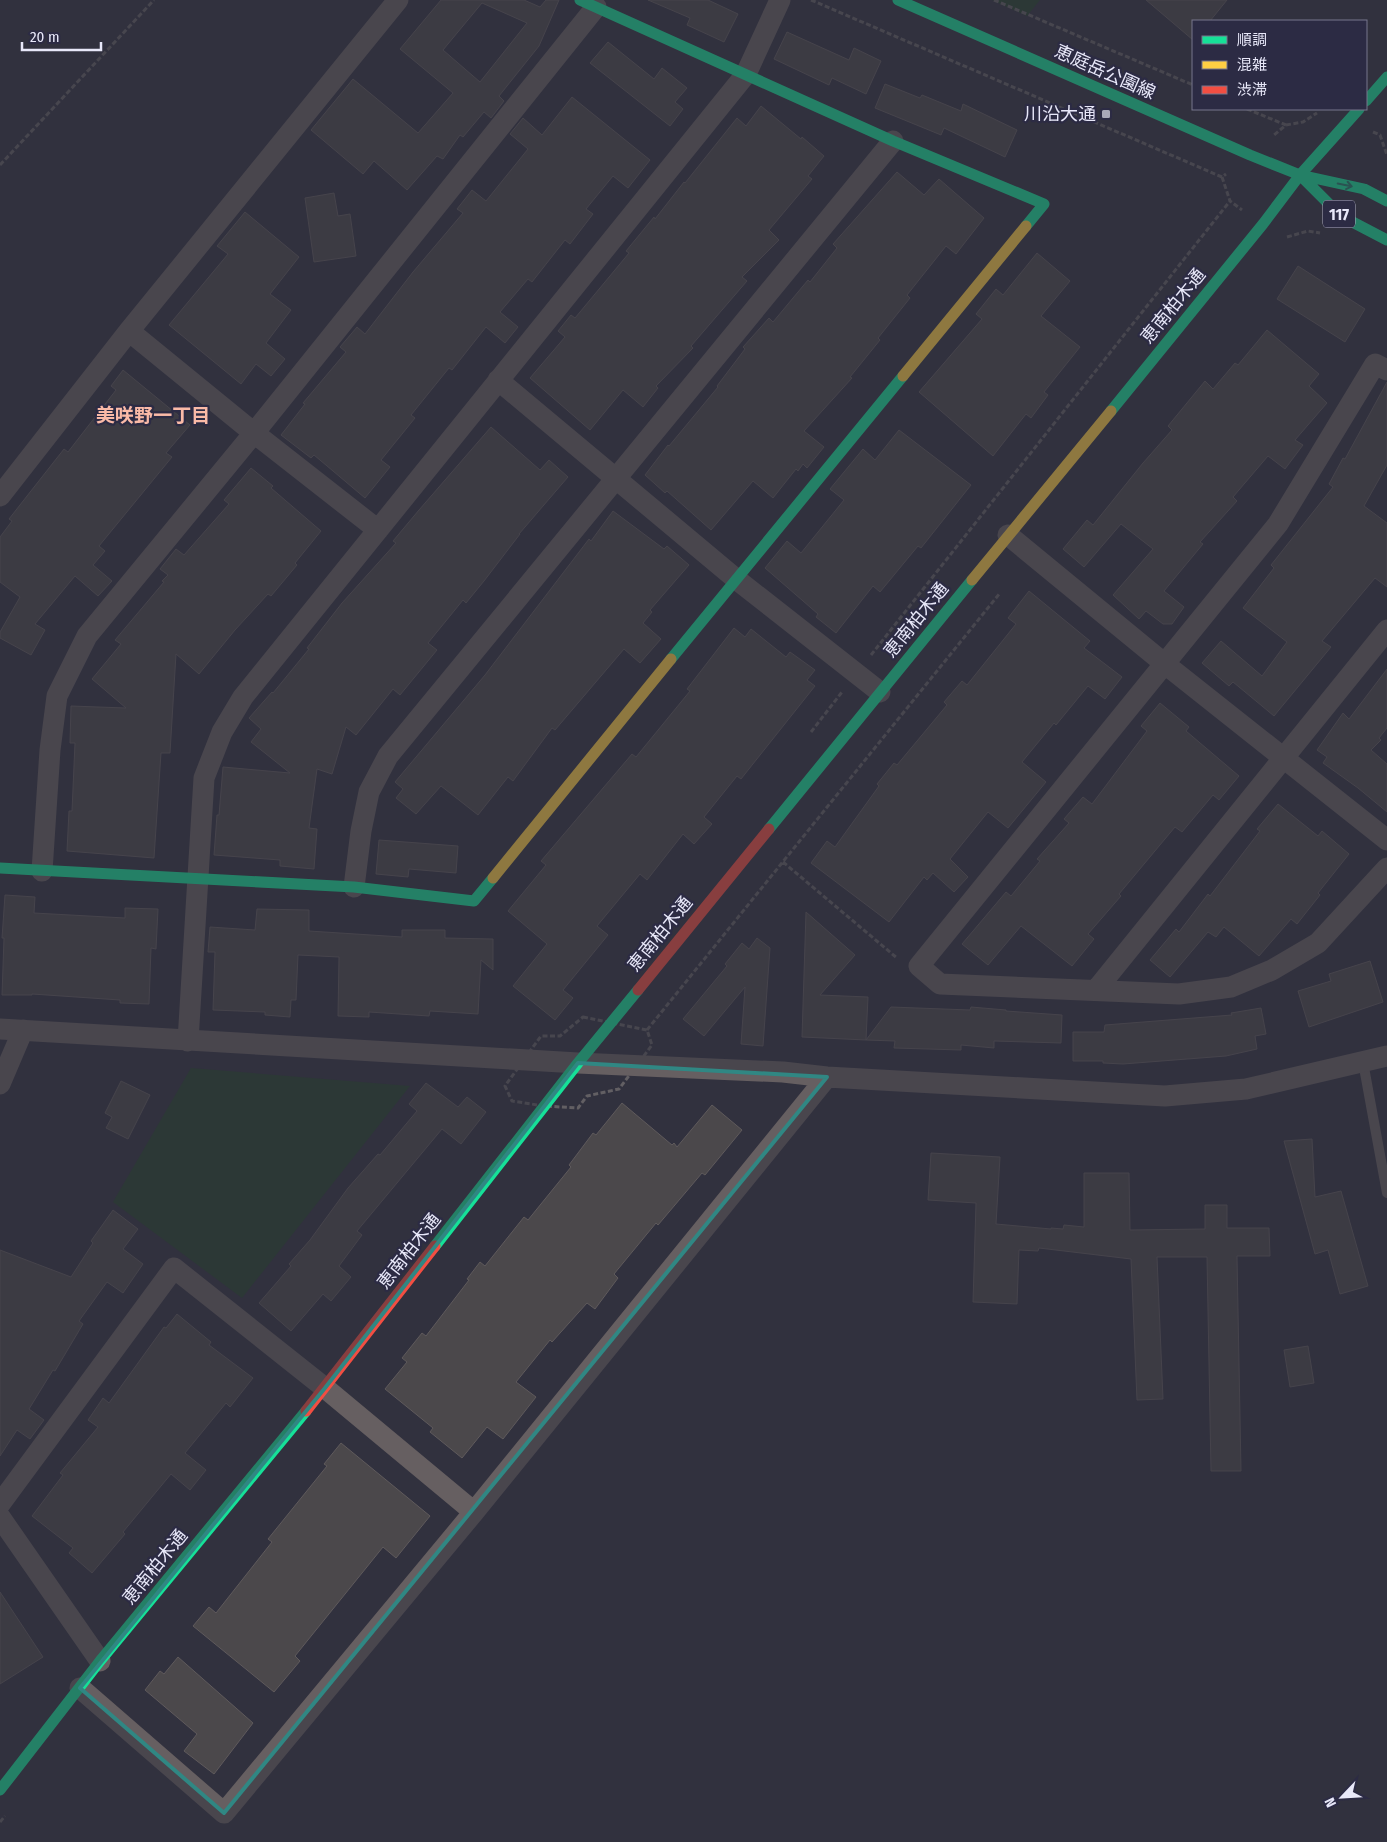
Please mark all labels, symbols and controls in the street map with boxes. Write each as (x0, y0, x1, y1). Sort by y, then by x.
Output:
scale bar (22, 20, 101, 52)
legend (1192, 20, 1367, 110)
text: 20 m (30, 28, 60, 46)
text: 順調 (1237, 31, 1267, 49)
street label: 恵庭岳公園線 (1051, 40, 1159, 104)
text: 混雑 (1237, 56, 1267, 74)
text: 渋滞 (1237, 81, 1267, 99)
place label: 川沿大通 (1024, 103, 1096, 125)
marker: 川沿大通 (1100, 108, 1112, 120)
one-way arrow (1336, 181, 1352, 190)
road number: 117 (1323, 200, 1355, 228)
street label: 恵南柏木通 (1136, 264, 1210, 348)
district label: 美咲野一丁目 (96, 404, 210, 427)
street label: 恵南柏木通 (879, 578, 953, 662)
street label: 恵南柏木通 (623, 892, 697, 976)
street label: 恵南柏木通 (373, 1209, 445, 1293)
street label: 恵南柏木通 (118, 1525, 192, 1609)
north arrow (1317, 1772, 1367, 1822)
text: N (1321, 1795, 1340, 1810)

